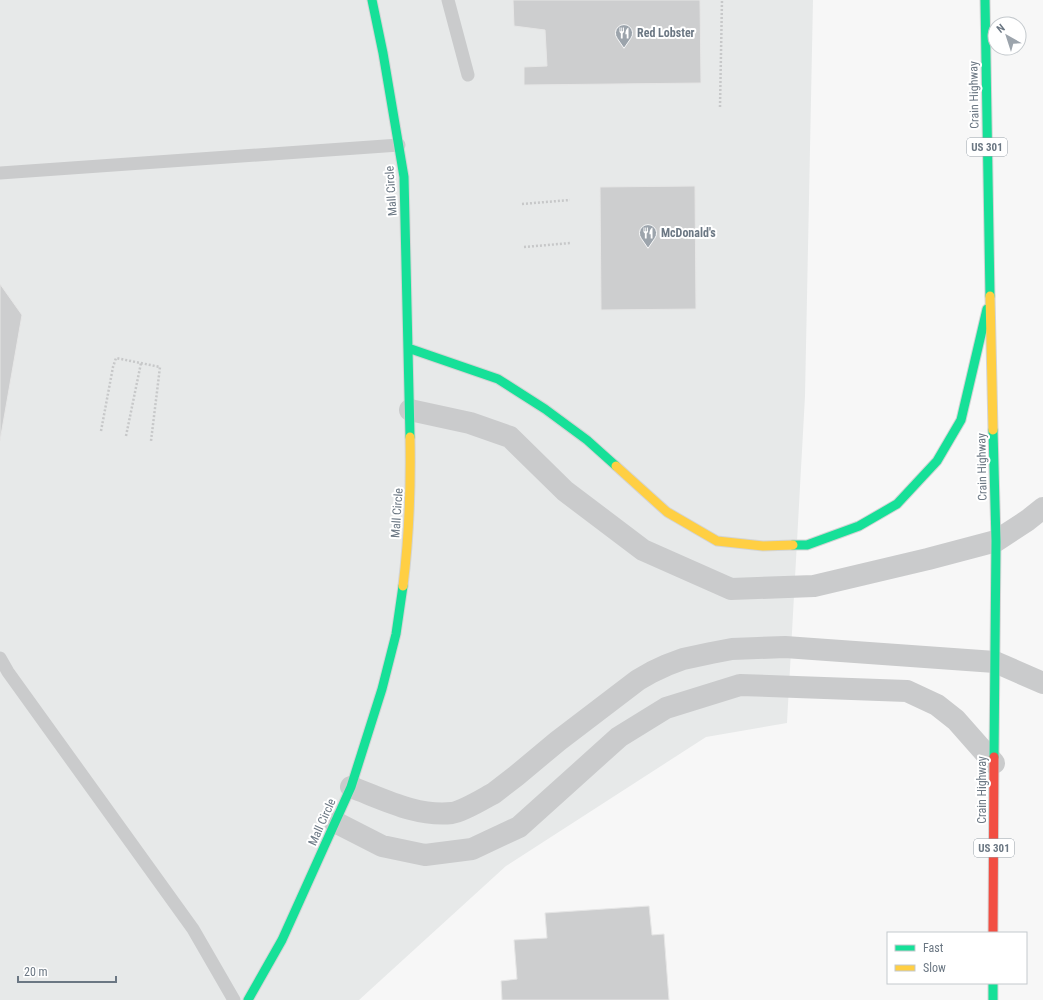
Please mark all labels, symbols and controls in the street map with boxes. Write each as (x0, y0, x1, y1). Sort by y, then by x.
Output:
north arrow (987, 16, 1027, 56)
text: N (994, 21, 1008, 36)
restaurant icon: Red Lobster (614, 23, 634, 48)
place label: Red Lobster (637, 26, 695, 40)
street label: Crain Highway (966, 61, 982, 129)
road number: US 301 (967, 138, 1007, 156)
street label: Mall Circle (382, 165, 400, 216)
restaurant icon: McDonald's (638, 223, 658, 248)
place label: McDonald's (661, 226, 716, 240)
street label: Crain Highway (974, 433, 990, 501)
street label: Mall Circle (388, 487, 406, 538)
street label: Crain Highway (975, 756, 989, 824)
street label: Mall Circle (305, 796, 339, 848)
road number: US 301 (974, 839, 1014, 857)
legend (887, 932, 1027, 984)
text: Fast (923, 941, 944, 955)
scale bar (18, 958, 116, 984)
text: Slow (923, 961, 946, 975)
text: 20 m (24, 965, 48, 979)

